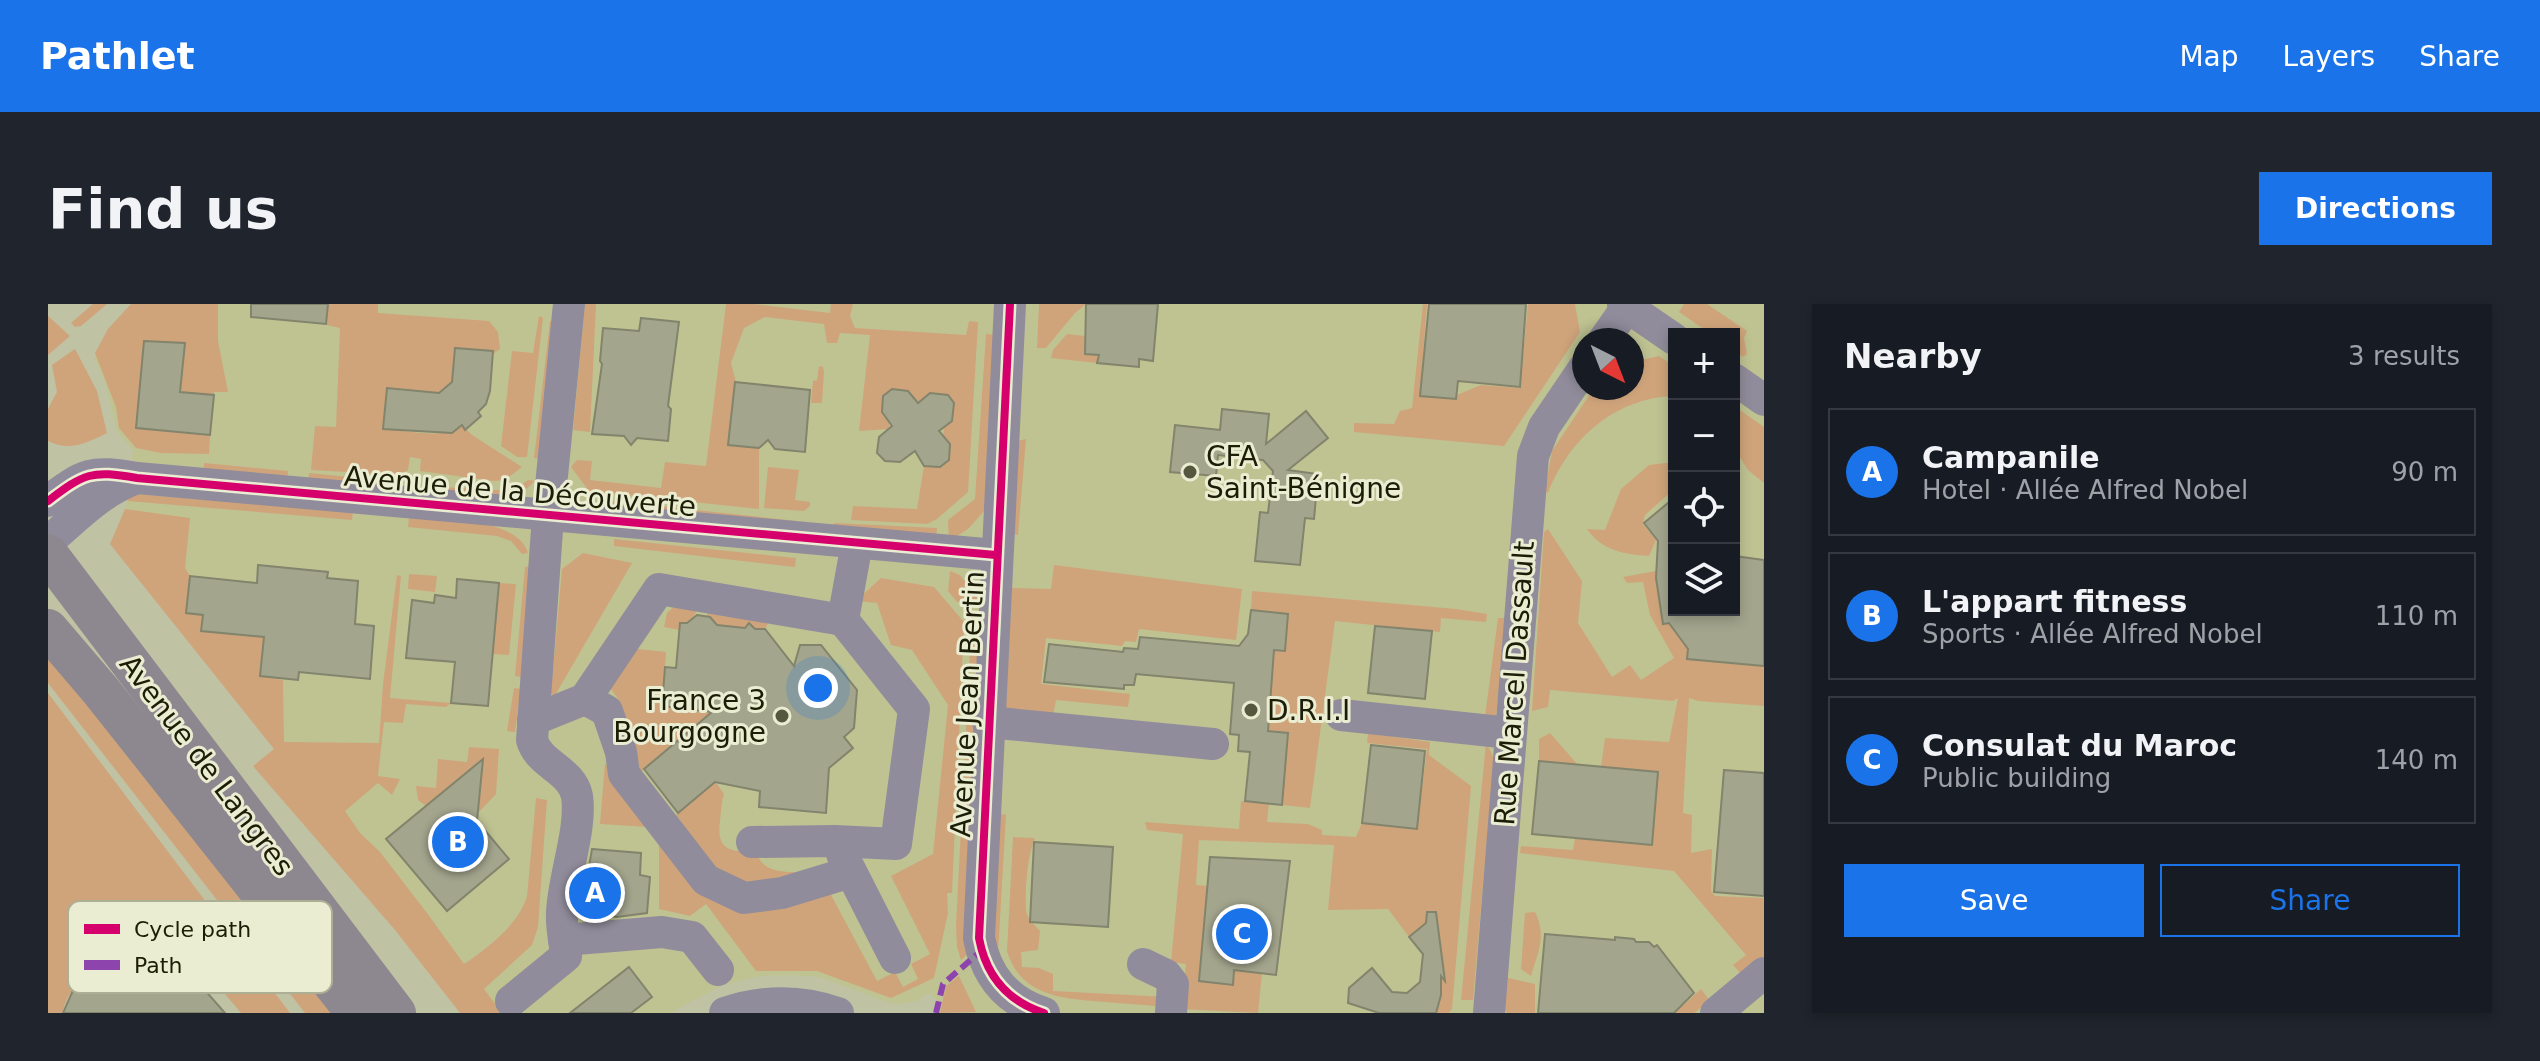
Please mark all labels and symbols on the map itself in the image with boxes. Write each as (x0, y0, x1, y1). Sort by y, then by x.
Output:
north arrow (1572, 328, 1644, 400)
place label: CFA Saint-Bénigne (1206, 440, 1401, 505)
street label: Avenue de la Découverte (343, 460, 697, 523)
marker: CFA Saint-Bénigne (1181, 463, 1199, 481)
street label: Rue Marcel Dassault (1488, 540, 1541, 826)
street label: Avenue Jean Bertin (944, 570, 991, 838)
street label: Avenue de Langres (113, 648, 300, 882)
your location (798, 668, 838, 708)
place label: France 3 Bourgogne (613, 684, 766, 749)
place label: D.R.I.I (1267, 694, 1350, 727)
marker: D.R.I.I (1242, 701, 1260, 719)
marker: France 3 Bourgogne (773, 707, 791, 725)
pin: B (432, 812, 484, 872)
pin: A (569, 863, 621, 923)
legend (68, 901, 332, 993)
pin: C (1216, 904, 1268, 964)
text: Cycle path (134, 917, 251, 942)
text: Path (134, 953, 182, 978)

